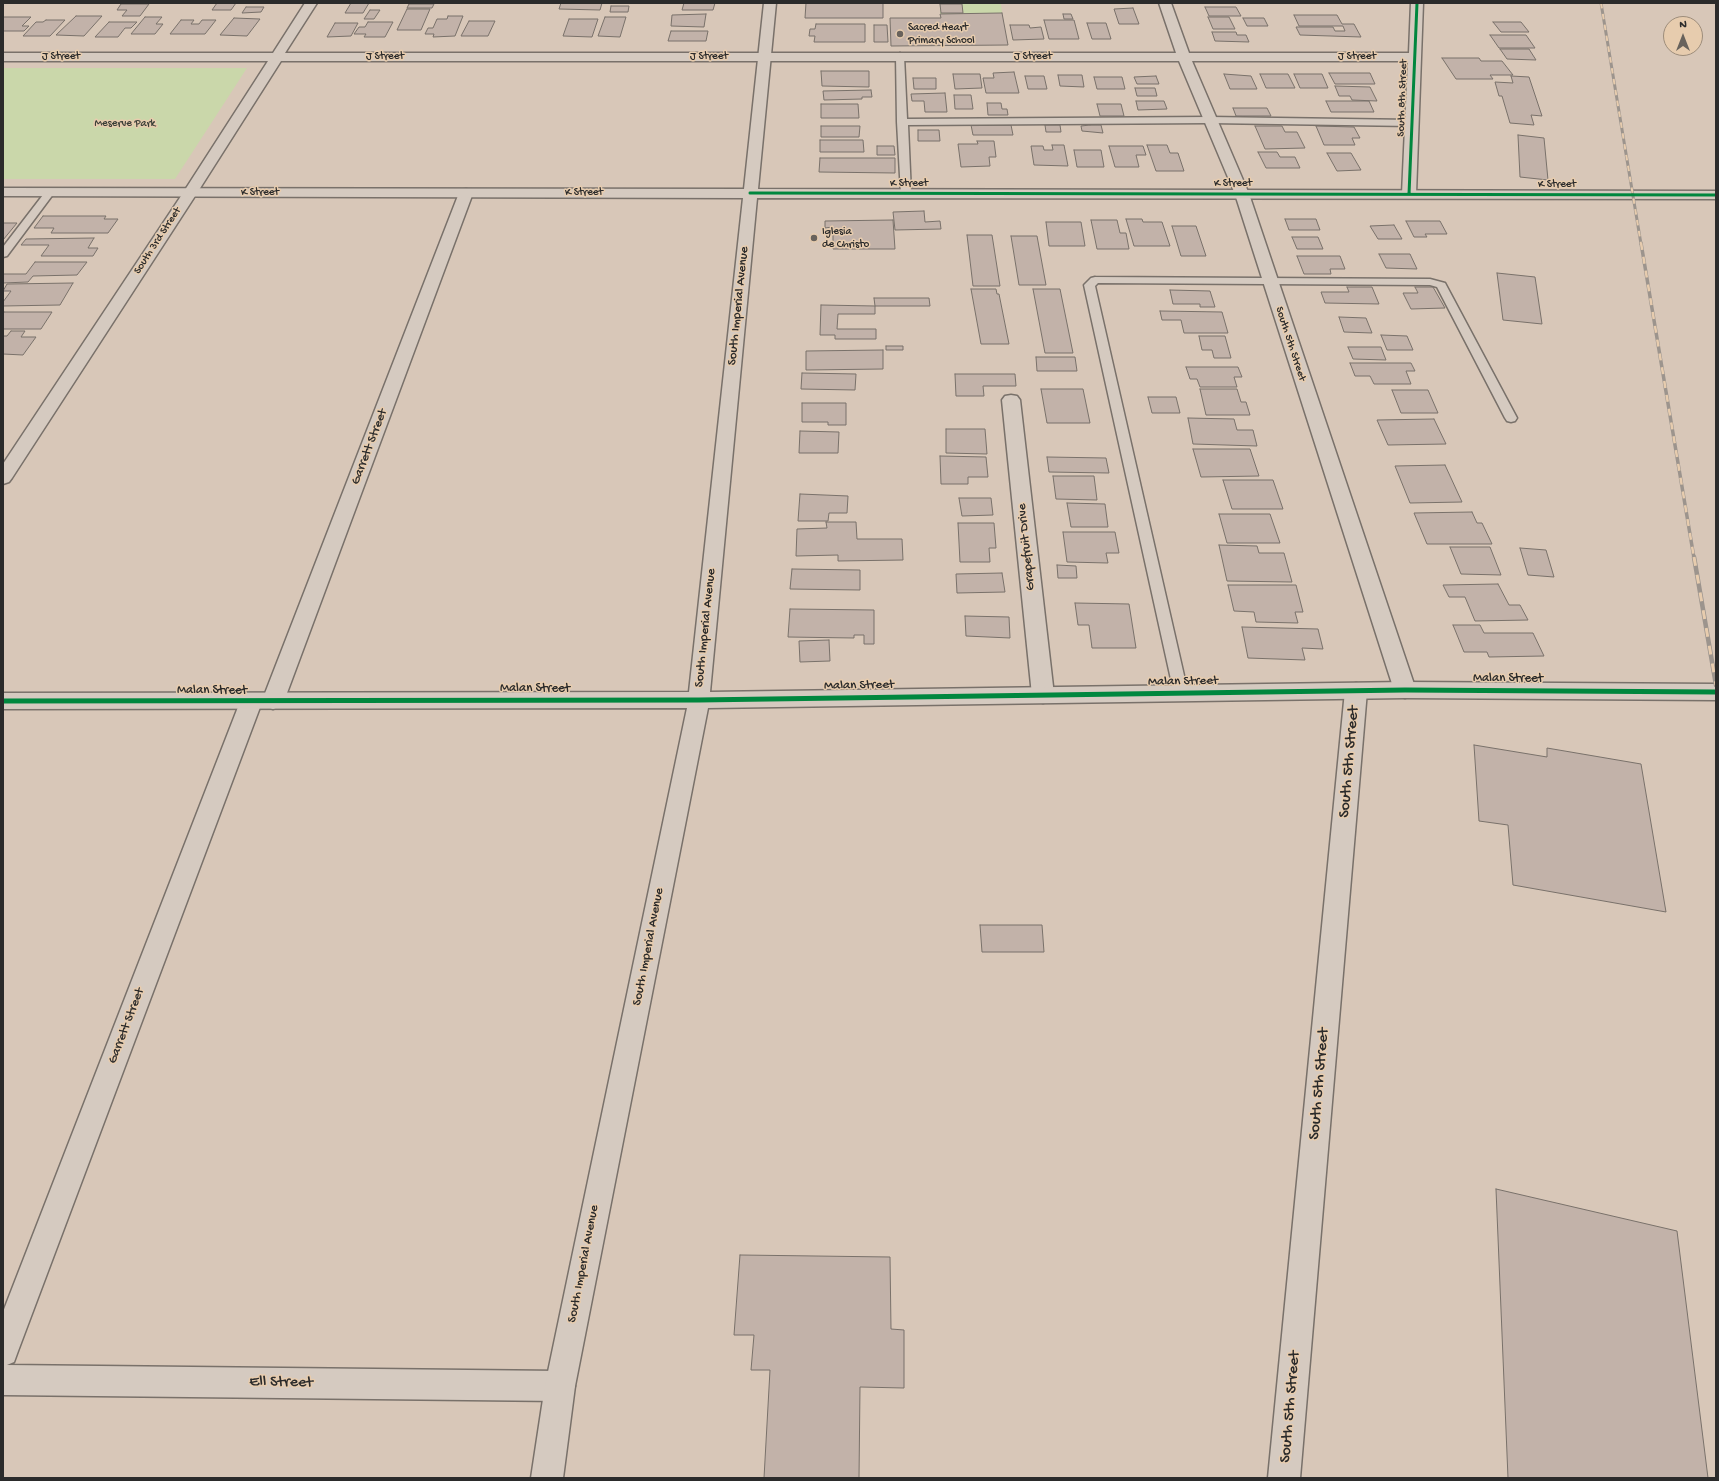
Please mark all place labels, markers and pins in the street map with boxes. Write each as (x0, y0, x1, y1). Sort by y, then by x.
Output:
place label: Sacred Heart Primary School (908, 21, 975, 47)
marker: Sacred Heart Primary School (895, 29, 905, 39)
place label: Iglesia de Christo (822, 225, 869, 251)
marker: Iglesia de Christo (809, 233, 819, 243)

